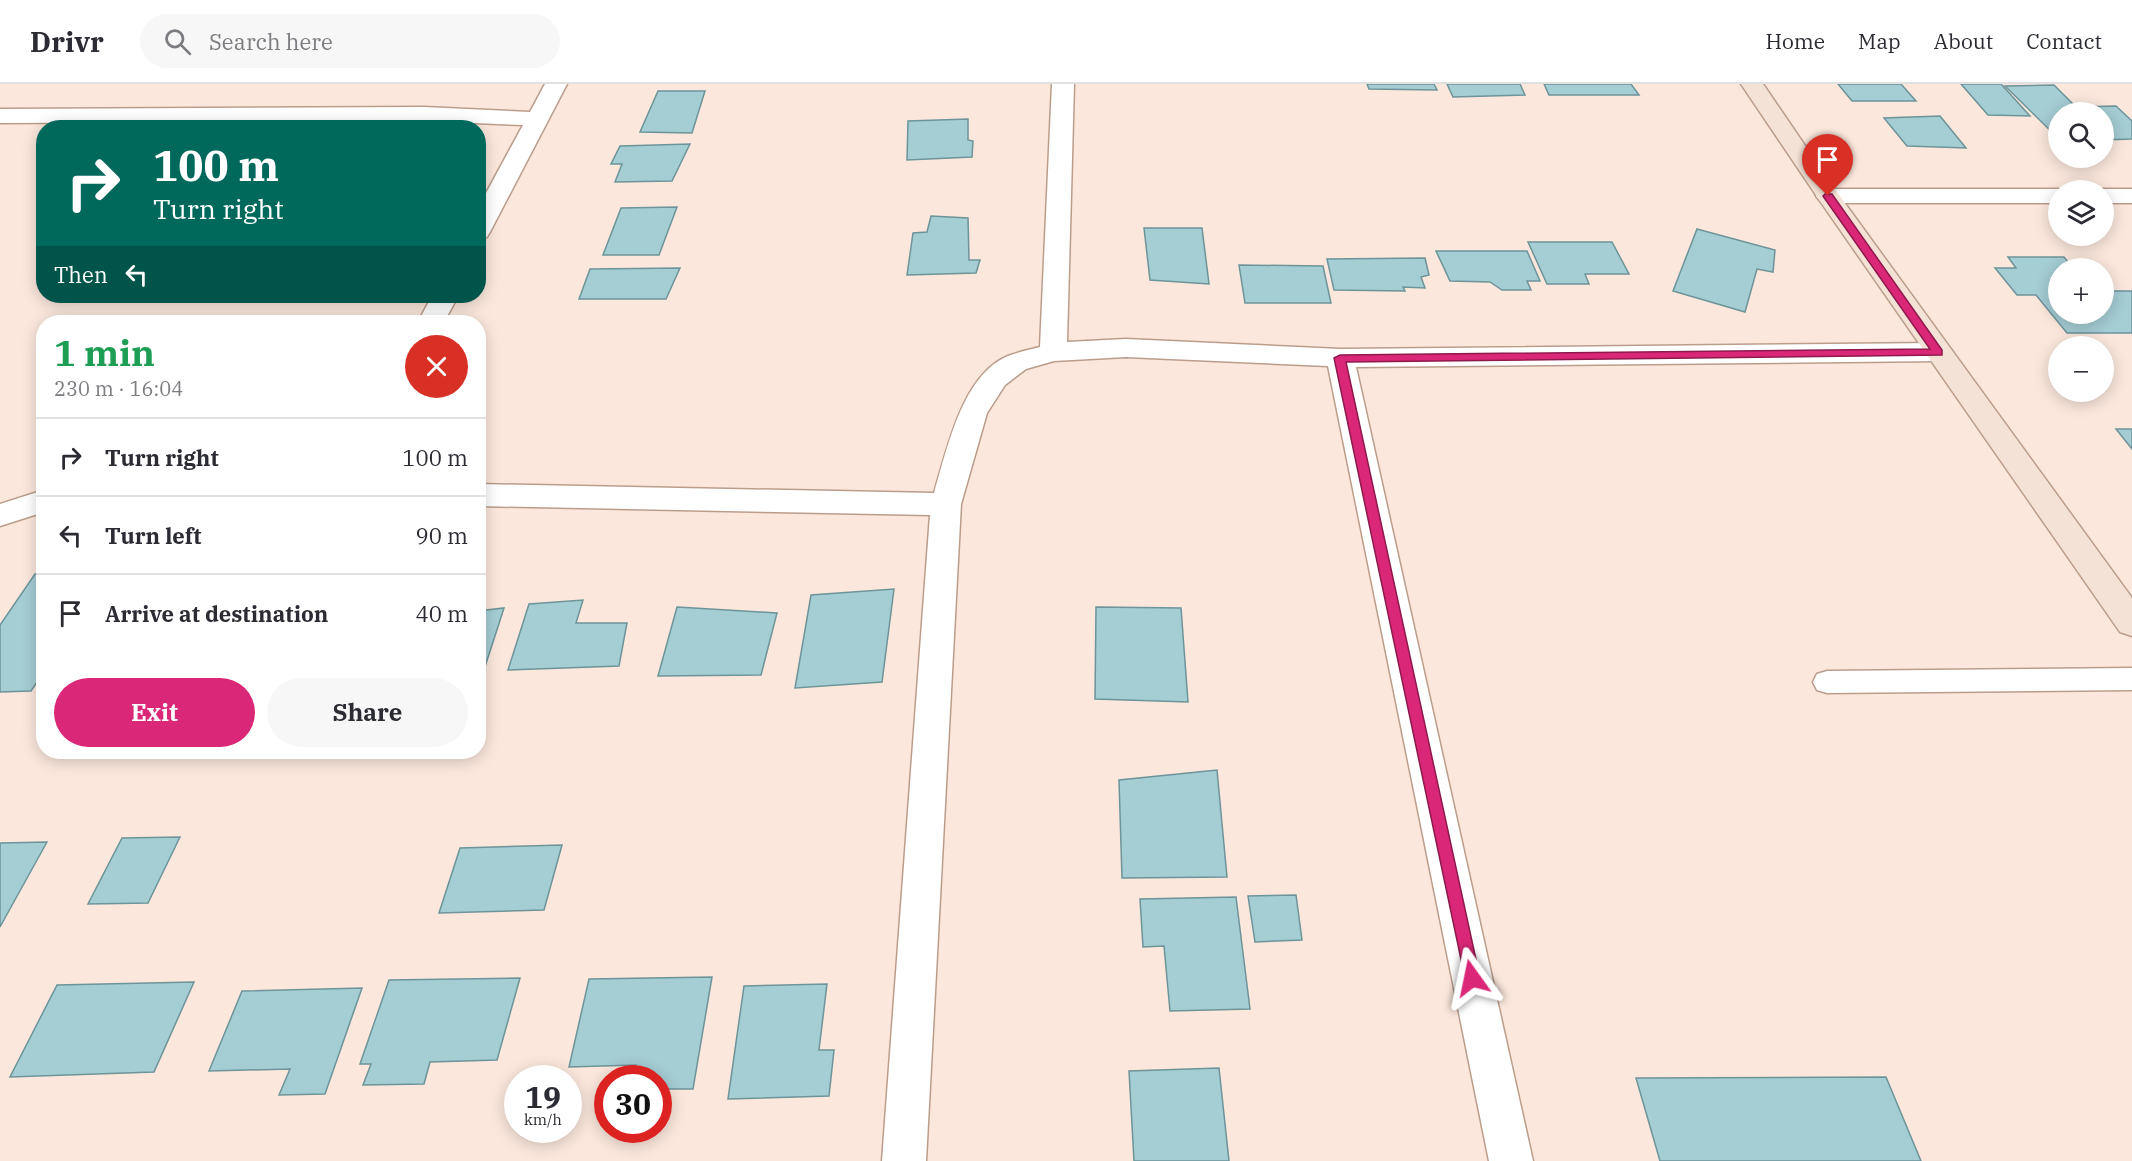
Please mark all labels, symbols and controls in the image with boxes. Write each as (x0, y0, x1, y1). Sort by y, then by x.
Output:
search box (140, 14, 560, 68)
text: Drivr (30, 23, 104, 60)
icon: search (161, 25, 194, 58)
text: Search here (209, 27, 333, 56)
text: Home (1765, 27, 1825, 55)
text: Map (1858, 27, 1901, 55)
text: About (1934, 27, 1993, 55)
text: Contact (2026, 27, 2102, 55)
map controls (2048, 102, 2114, 402)
button: search (2048, 102, 2114, 168)
pin (1802, 134, 1853, 196)
text: 100 m (153, 138, 279, 193)
icon: arrive (1811, 143, 1844, 176)
icon: right (54, 144, 132, 222)
button: layers (2048, 180, 2114, 246)
text: Turn right (153, 191, 284, 226)
icon: left (120, 258, 153, 291)
button: + (2048, 258, 2114, 324)
text: Then (54, 260, 108, 289)
text: 1 min (54, 329, 155, 376)
button: close (405, 335, 468, 398)
button: − (2048, 336, 2114, 402)
text: 230 m · 16:04 (54, 375, 183, 402)
icon: right (54, 441, 87, 474)
text: Turn right (105, 443, 219, 472)
text: 100 m (402, 443, 468, 472)
icon: left (54, 519, 87, 552)
text: Turn left (105, 521, 201, 550)
text: 90 m (416, 521, 468, 550)
icon: arrive (54, 597, 87, 630)
text: Arrive at destination (105, 599, 328, 628)
text: 40 m (416, 599, 468, 628)
button: Exit (54, 678, 255, 747)
button: Share (267, 678, 468, 747)
position arrow (1440, 946, 1504, 1010)
speed limit sign: 30 (594, 1065, 672, 1143)
text: 19 (525, 1077, 561, 1116)
text: km/h (524, 1110, 562, 1129)

